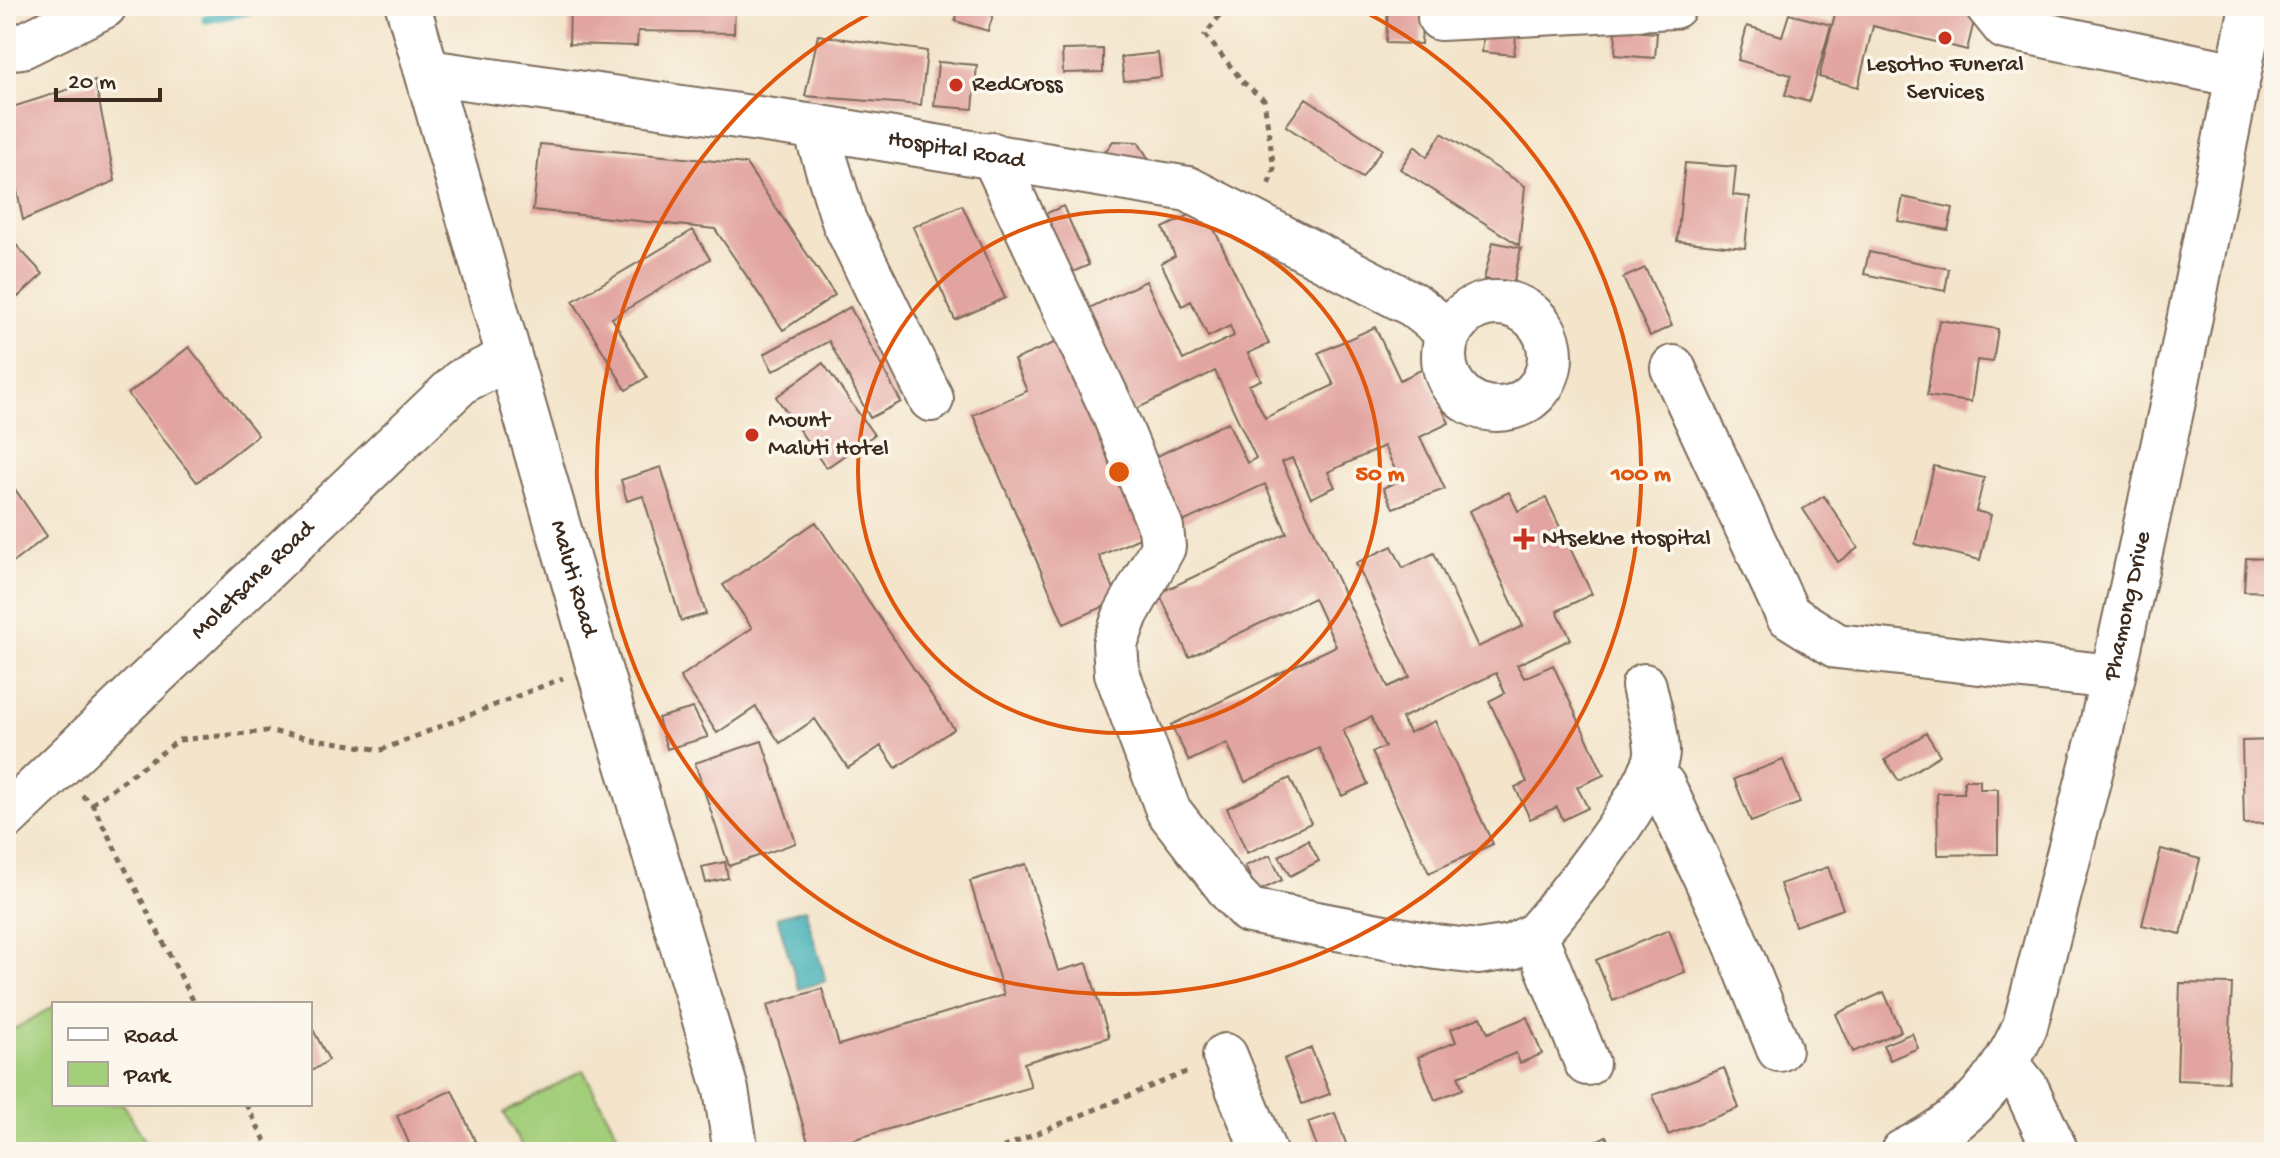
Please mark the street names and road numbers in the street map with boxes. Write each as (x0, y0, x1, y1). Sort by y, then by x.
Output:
street label: Hospital Road (885, 125, 1029, 176)
street label: Moletsane Road (185, 513, 323, 647)
street label: Maluti Road (543, 517, 604, 642)
street label: Phamong Drive (2097, 528, 2159, 684)

